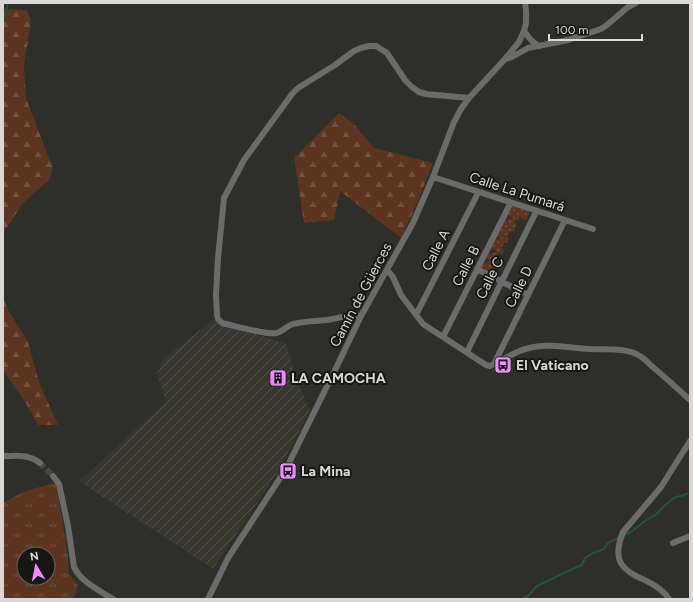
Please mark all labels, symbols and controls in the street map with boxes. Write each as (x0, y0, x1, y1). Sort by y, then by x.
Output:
scale bar (549, 16, 642, 42)
text: 100 m (555, 23, 589, 37)
street label: Calle La Pumará (467, 169, 567, 215)
street label: Calle A (418, 226, 454, 273)
street label: Camín de Güerces (326, 240, 396, 350)
street label: Calle B (449, 243, 483, 289)
street label: Calle C (473, 254, 507, 302)
street label: Calle D (502, 263, 536, 311)
bus stop icon: El Vaticano (493, 355, 513, 375)
place label: El Vaticano (516, 357, 589, 374)
building icon: LA CAMOCHA (268, 368, 288, 388)
place label: LA CAMOCHA (291, 370, 386, 387)
bus stop icon: La Mina (278, 461, 298, 481)
place label: La Mina (301, 463, 350, 480)
north arrow (16, 546, 56, 586)
text: N (29, 550, 40, 564)

